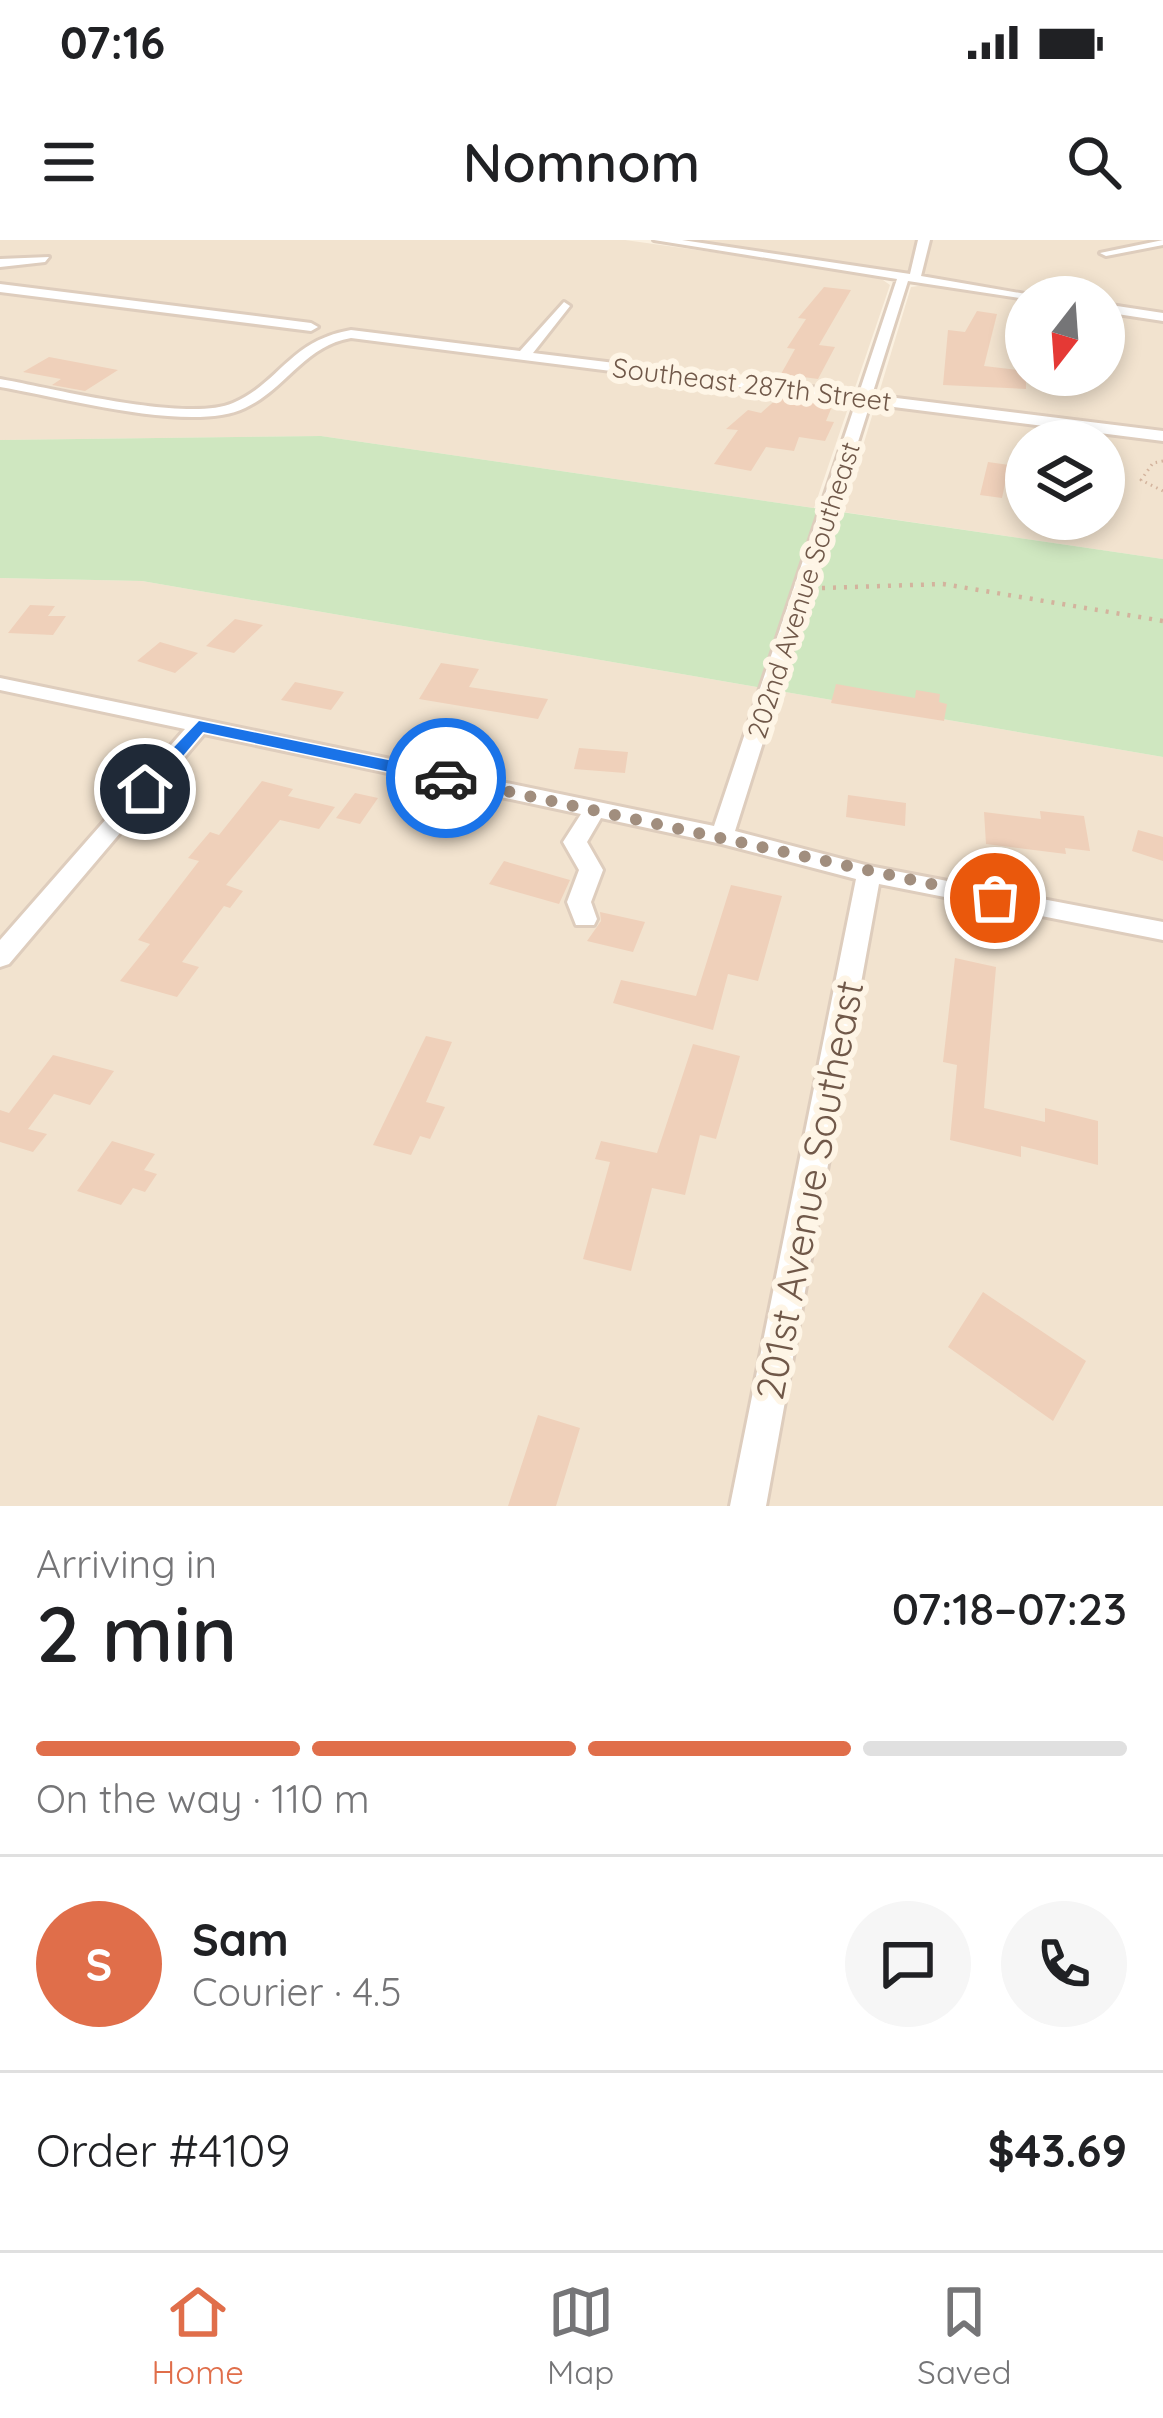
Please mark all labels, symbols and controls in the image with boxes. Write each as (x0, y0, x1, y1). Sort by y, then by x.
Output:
text: 07:16 (60, 14, 165, 70)
text: Nomnom (463, 128, 700, 196)
icon: menu (36, 129, 102, 195)
icon: search (1061, 129, 1127, 195)
north arrow (1005, 276, 1125, 396)
map controls (1005, 276, 1125, 540)
street label: Southeast 287th Street (611, 350, 893, 418)
button: layers (1005, 420, 1125, 540)
street label: 202nd Avenue Southeast (739, 437, 867, 743)
courier (386, 718, 506, 838)
pin (94, 738, 196, 840)
icon: car (413, 745, 479, 811)
icon: home (112, 756, 178, 822)
pin (944, 847, 1046, 949)
icon: bag (962, 865, 1028, 931)
street label: 201st Avenue Southeast (744, 976, 874, 1404)
text: Arriving in (36, 1539, 217, 1588)
text: 07:18–07:23 (892, 1580, 1127, 1636)
text: 2 min (36, 1584, 237, 1682)
text: On the way · 110 m (36, 1774, 370, 1823)
button: chat (845, 1901, 971, 2027)
button: phone (1001, 1901, 1127, 2027)
text: Sam (192, 1911, 289, 1967)
text: S (86, 1936, 112, 1992)
text: Courier · 4.5 (192, 1967, 401, 2016)
text: Order #4109 (36, 2122, 290, 2178)
text: $43.69 (988, 2122, 1127, 2178)
tab: Home (152, 2279, 244, 2392)
tab: Map (547, 2279, 614, 2392)
tab: Saved (917, 2279, 1011, 2392)

